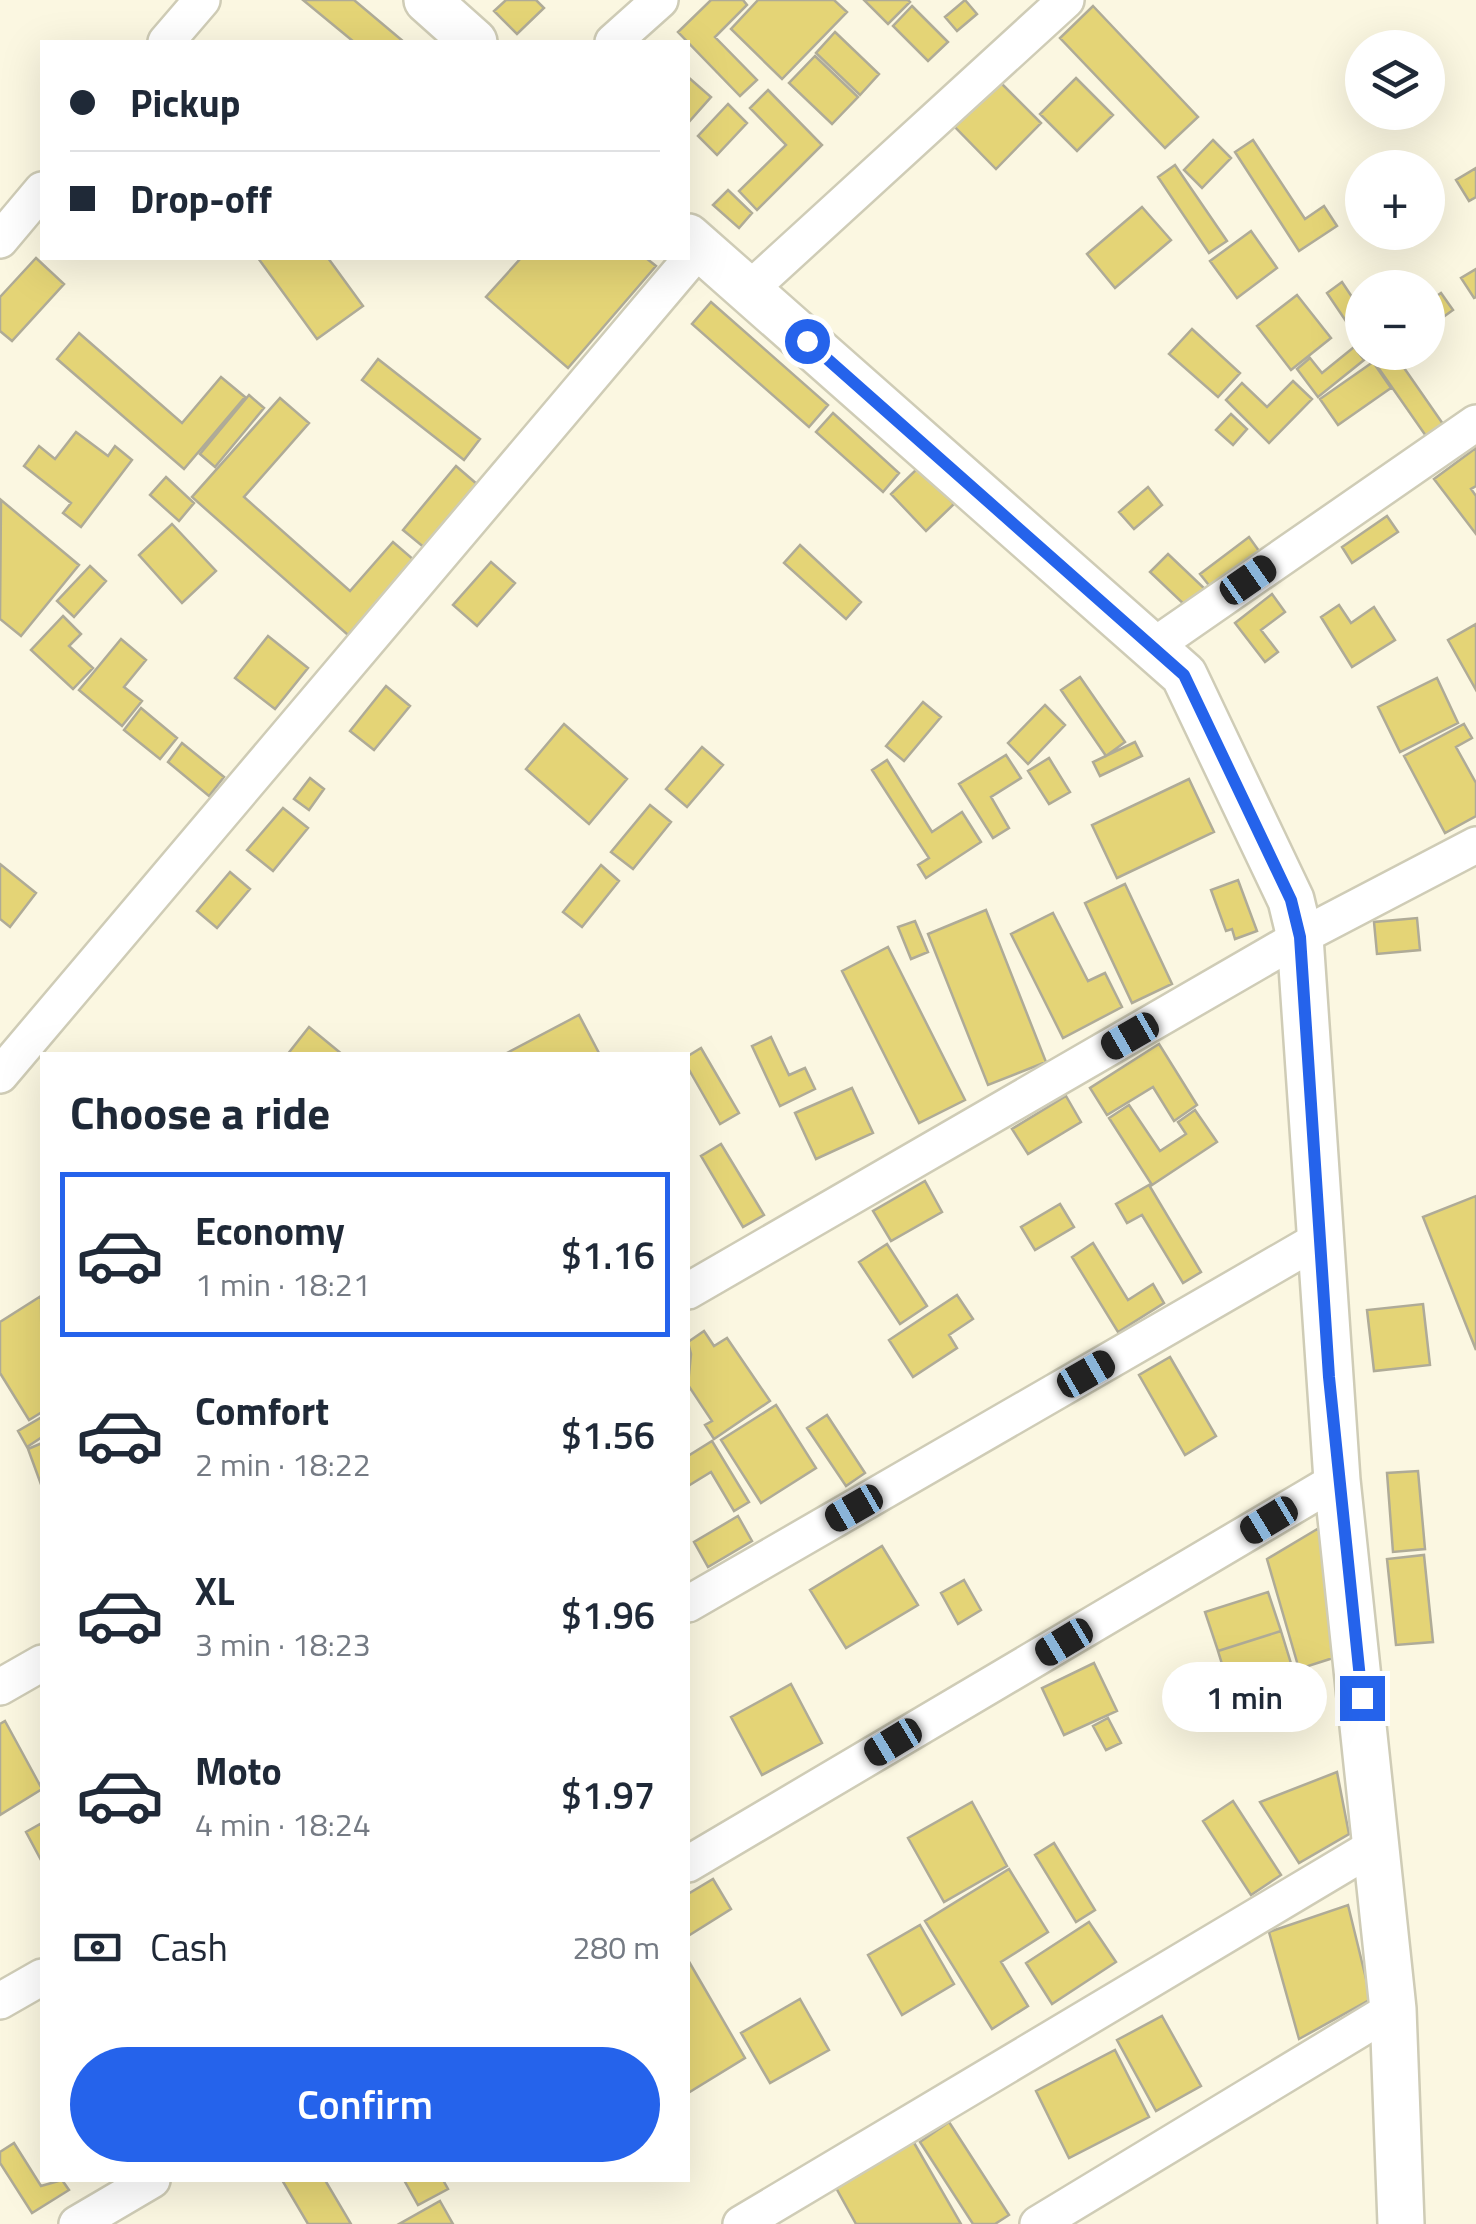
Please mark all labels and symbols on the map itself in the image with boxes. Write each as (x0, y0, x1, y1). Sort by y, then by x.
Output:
route start (785, 319, 830, 364)
car (1215, 551, 1281, 609)
car (1097, 1008, 1163, 1064)
car (1053, 1346, 1119, 1402)
car (821, 1480, 887, 1536)
car (1236, 1492, 1302, 1548)
car (1031, 1614, 1097, 1670)
callout: 1 min (1162, 1663, 1327, 1733)
route end (1340, 1676, 1385, 1721)
car (860, 1714, 926, 1770)

